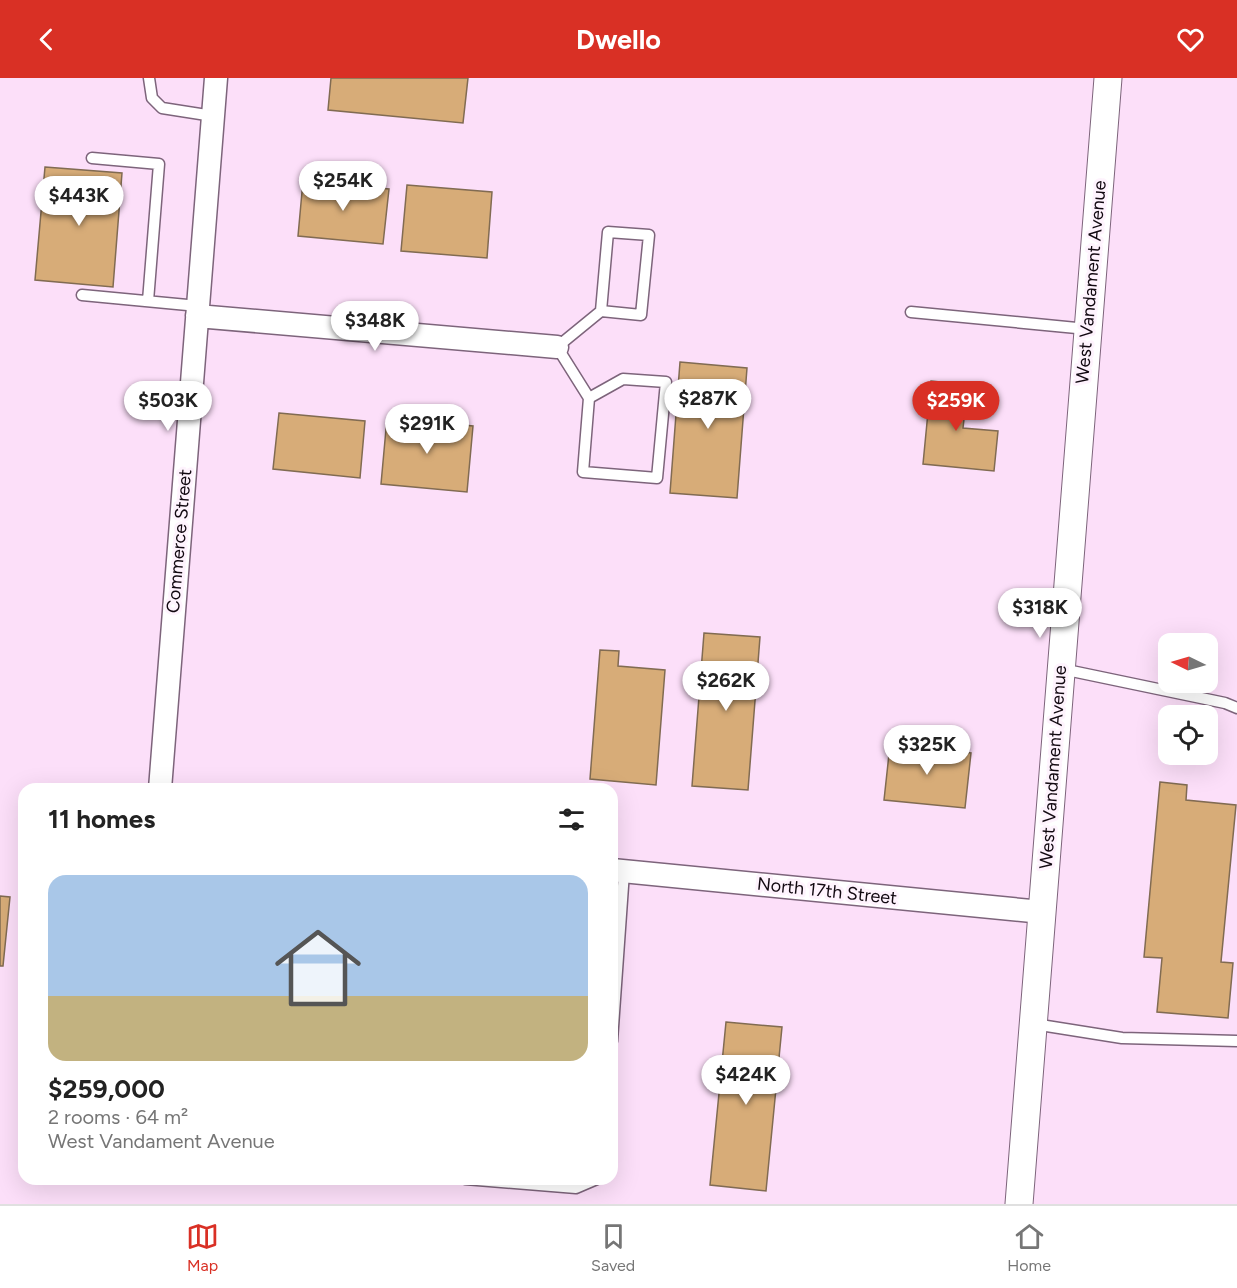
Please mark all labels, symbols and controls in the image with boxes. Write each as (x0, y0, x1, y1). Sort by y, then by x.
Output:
icon: back (30, 23, 63, 56)
text: Dwello (576, 23, 661, 56)
icon: heart (1174, 23, 1207, 56)
pin: $254K (301, 161, 385, 212)
text: $254K (313, 168, 373, 192)
pin: $443K (37, 176, 121, 227)
street label: West Vandament Avenue (1071, 179, 1111, 385)
text: $443K (49, 183, 109, 207)
pin: $348K (333, 301, 417, 352)
text: $348K (345, 308, 405, 332)
pin: $287K (666, 379, 750, 430)
pin: $503K (126, 381, 210, 432)
pin: $259K (914, 381, 998, 432)
text: $287K (678, 386, 738, 410)
text: $503K (138, 388, 198, 412)
text: $259K (926, 388, 986, 412)
pin: $291K (385, 404, 469, 455)
text: $291K (399, 411, 455, 435)
street label: Commerce Street (162, 468, 196, 614)
pin: $318K (998, 588, 1082, 639)
text: $318K (1012, 595, 1068, 619)
north arrow (1158, 633, 1218, 693)
map controls (1158, 633, 1218, 765)
pin: $262K (684, 661, 768, 712)
street label: West Vandament Avenue (1035, 664, 1071, 870)
text: $262K (696, 668, 756, 692)
button: locate (1158, 705, 1218, 765)
pin: $325K (885, 725, 969, 776)
text: $325K (898, 732, 956, 756)
text: 11 homes (48, 803, 155, 835)
icon: filters (555, 803, 588, 836)
street label: North 17th Street (756, 873, 898, 909)
icon: home (264, 914, 372, 1022)
pin: $424K (704, 1055, 788, 1106)
text: $424K (715, 1062, 777, 1086)
text: $259,000 (48, 1073, 165, 1105)
text: 2 rooms · 64 m² (48, 1105, 188, 1129)
text: West Vandament Avenue (48, 1129, 275, 1153)
tab: Map (186, 1220, 219, 1275)
tab: Saved (591, 1220, 635, 1275)
tab: Home (1007, 1220, 1051, 1275)

